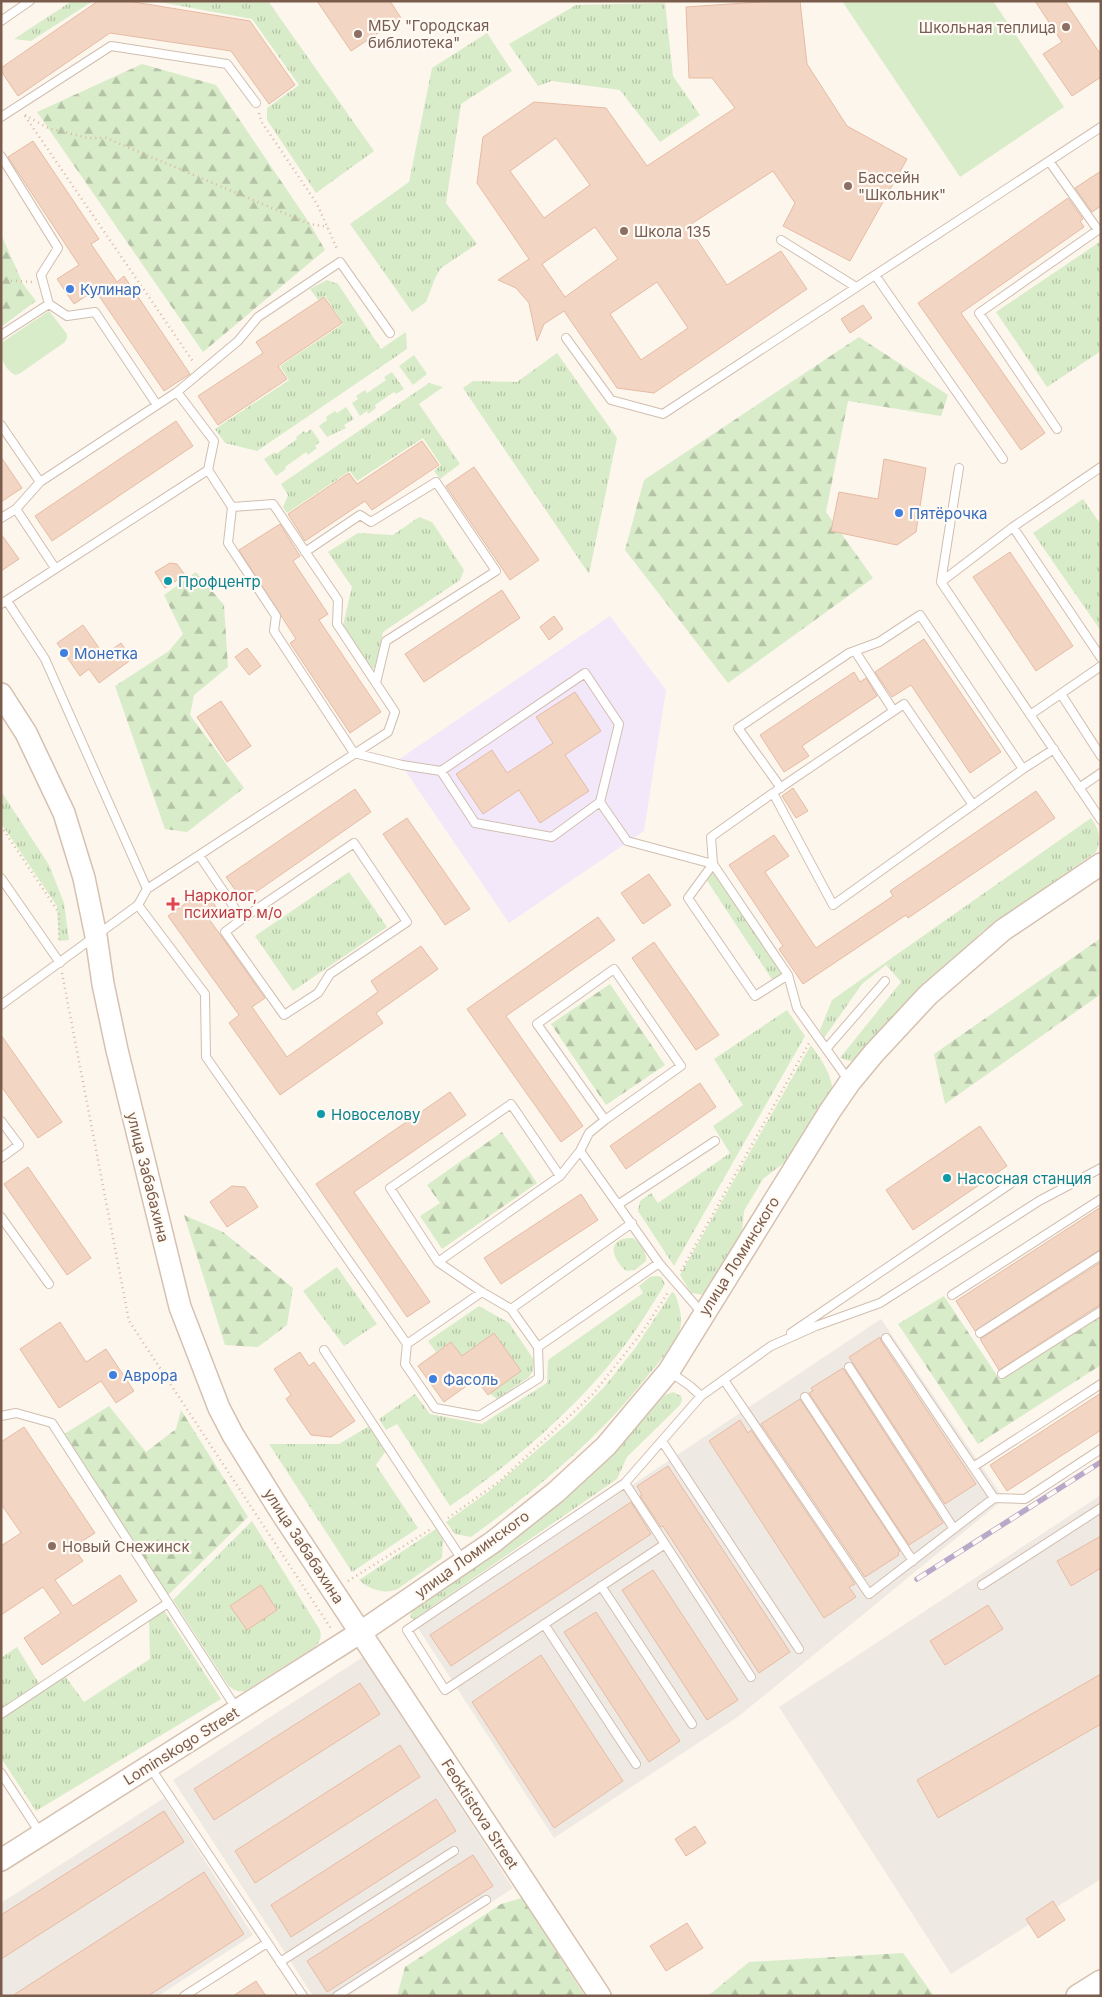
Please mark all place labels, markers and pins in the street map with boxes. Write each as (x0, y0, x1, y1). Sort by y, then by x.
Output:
place label: МБУ "Городская библиотека" (368, 16, 489, 52)
place label: Школьная теплица (919, 18, 1056, 37)
marker: Школьная теплица (1060, 21, 1072, 33)
marker: МБУ "Городская библиотека" (352, 28, 364, 40)
place label: Бассейн "Школьник" (858, 168, 946, 204)
marker: Бассейн "Школьник" (842, 180, 854, 192)
place label: Школа 135 (634, 222, 711, 241)
marker: Школа 135 (618, 225, 630, 237)
place label: Кулинар (80, 280, 141, 299)
marker: Кулинар (64, 283, 76, 295)
place label: Пятёрочка (909, 504, 988, 523)
marker: Пятёрочка (893, 507, 905, 519)
place label: Профцентр (178, 572, 261, 591)
marker: Профцентр (162, 575, 174, 587)
place label: Монетка (74, 644, 138, 663)
marker: Монетка (58, 647, 70, 659)
place label: Нарколог, психиатр м/о (184, 886, 282, 922)
marker: Нарколог, психиатр м/о (166, 897, 180, 911)
place label: Новоселову (331, 1105, 421, 1124)
marker: Новоселову (315, 1108, 327, 1120)
place label: Насосная станция (957, 1169, 1092, 1188)
marker: Насосная станция (941, 1172, 953, 1184)
place label: Аврора (123, 1366, 178, 1385)
marker: Аврора (107, 1369, 119, 1381)
place label: Фасоль (443, 1370, 498, 1389)
marker: Фасоль (427, 1373, 439, 1385)
place label: Новый Снежинск (62, 1537, 190, 1556)
marker: Новый Снежинск (46, 1540, 58, 1552)

